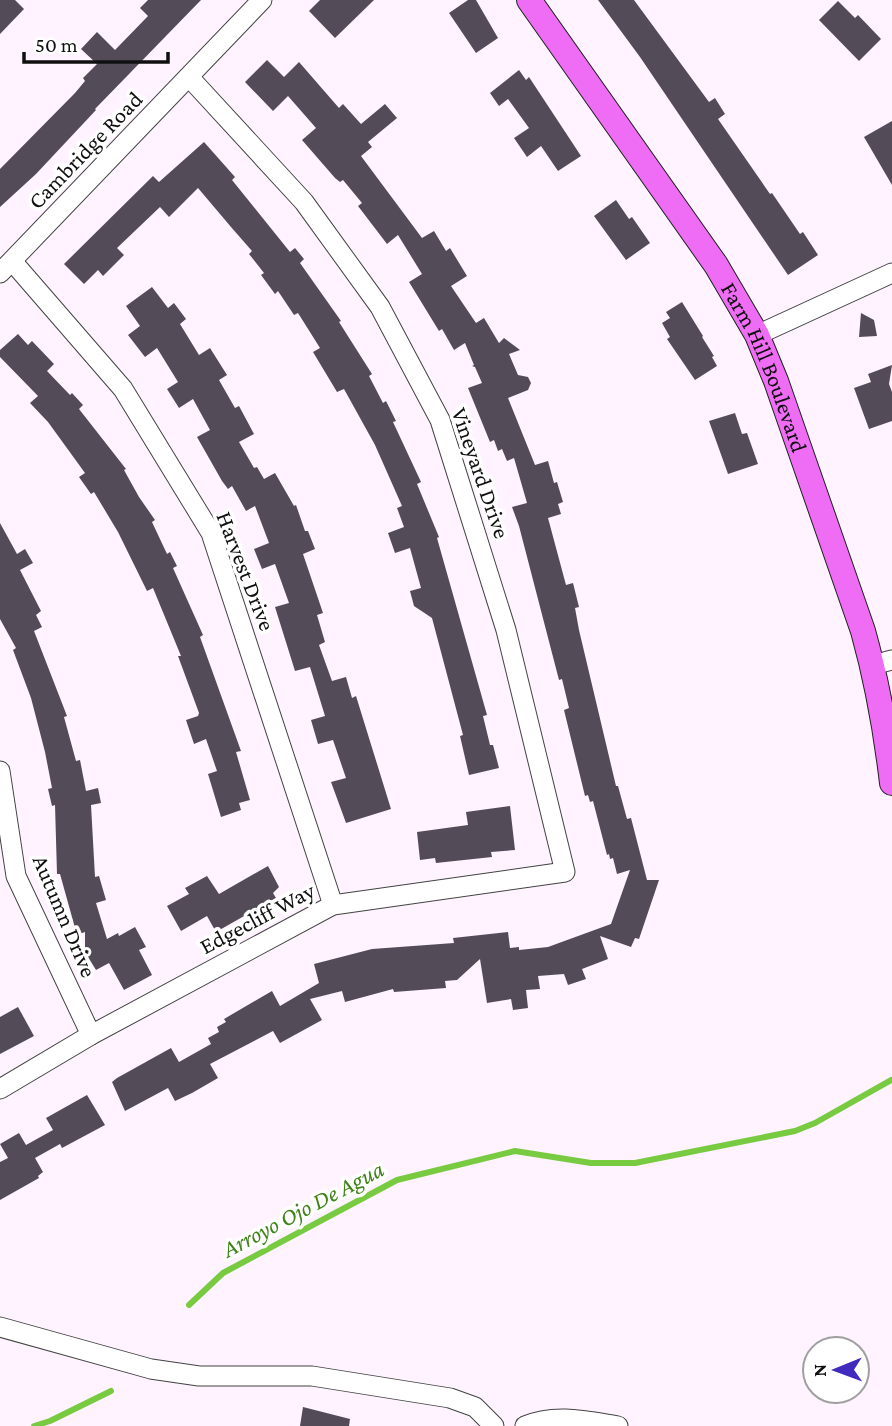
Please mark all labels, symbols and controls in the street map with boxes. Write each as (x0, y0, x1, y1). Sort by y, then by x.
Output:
scale bar (24, 21, 168, 65)
text: 50 m (35, 33, 78, 57)
street label: Cambridge Road (23, 86, 147, 214)
street label: Farm Hill Boulevard (716, 277, 813, 456)
street label: Vineyard Drive (447, 404, 515, 542)
street label: Harvest Drive (211, 508, 281, 634)
street label: Autumn Drive (28, 851, 102, 981)
street label: Edgecliff Way (195, 877, 319, 959)
water label: Arroyo Ojo De Agua (217, 1155, 389, 1264)
north arrow (801, 1335, 871, 1405)
text: N (809, 1364, 830, 1377)

